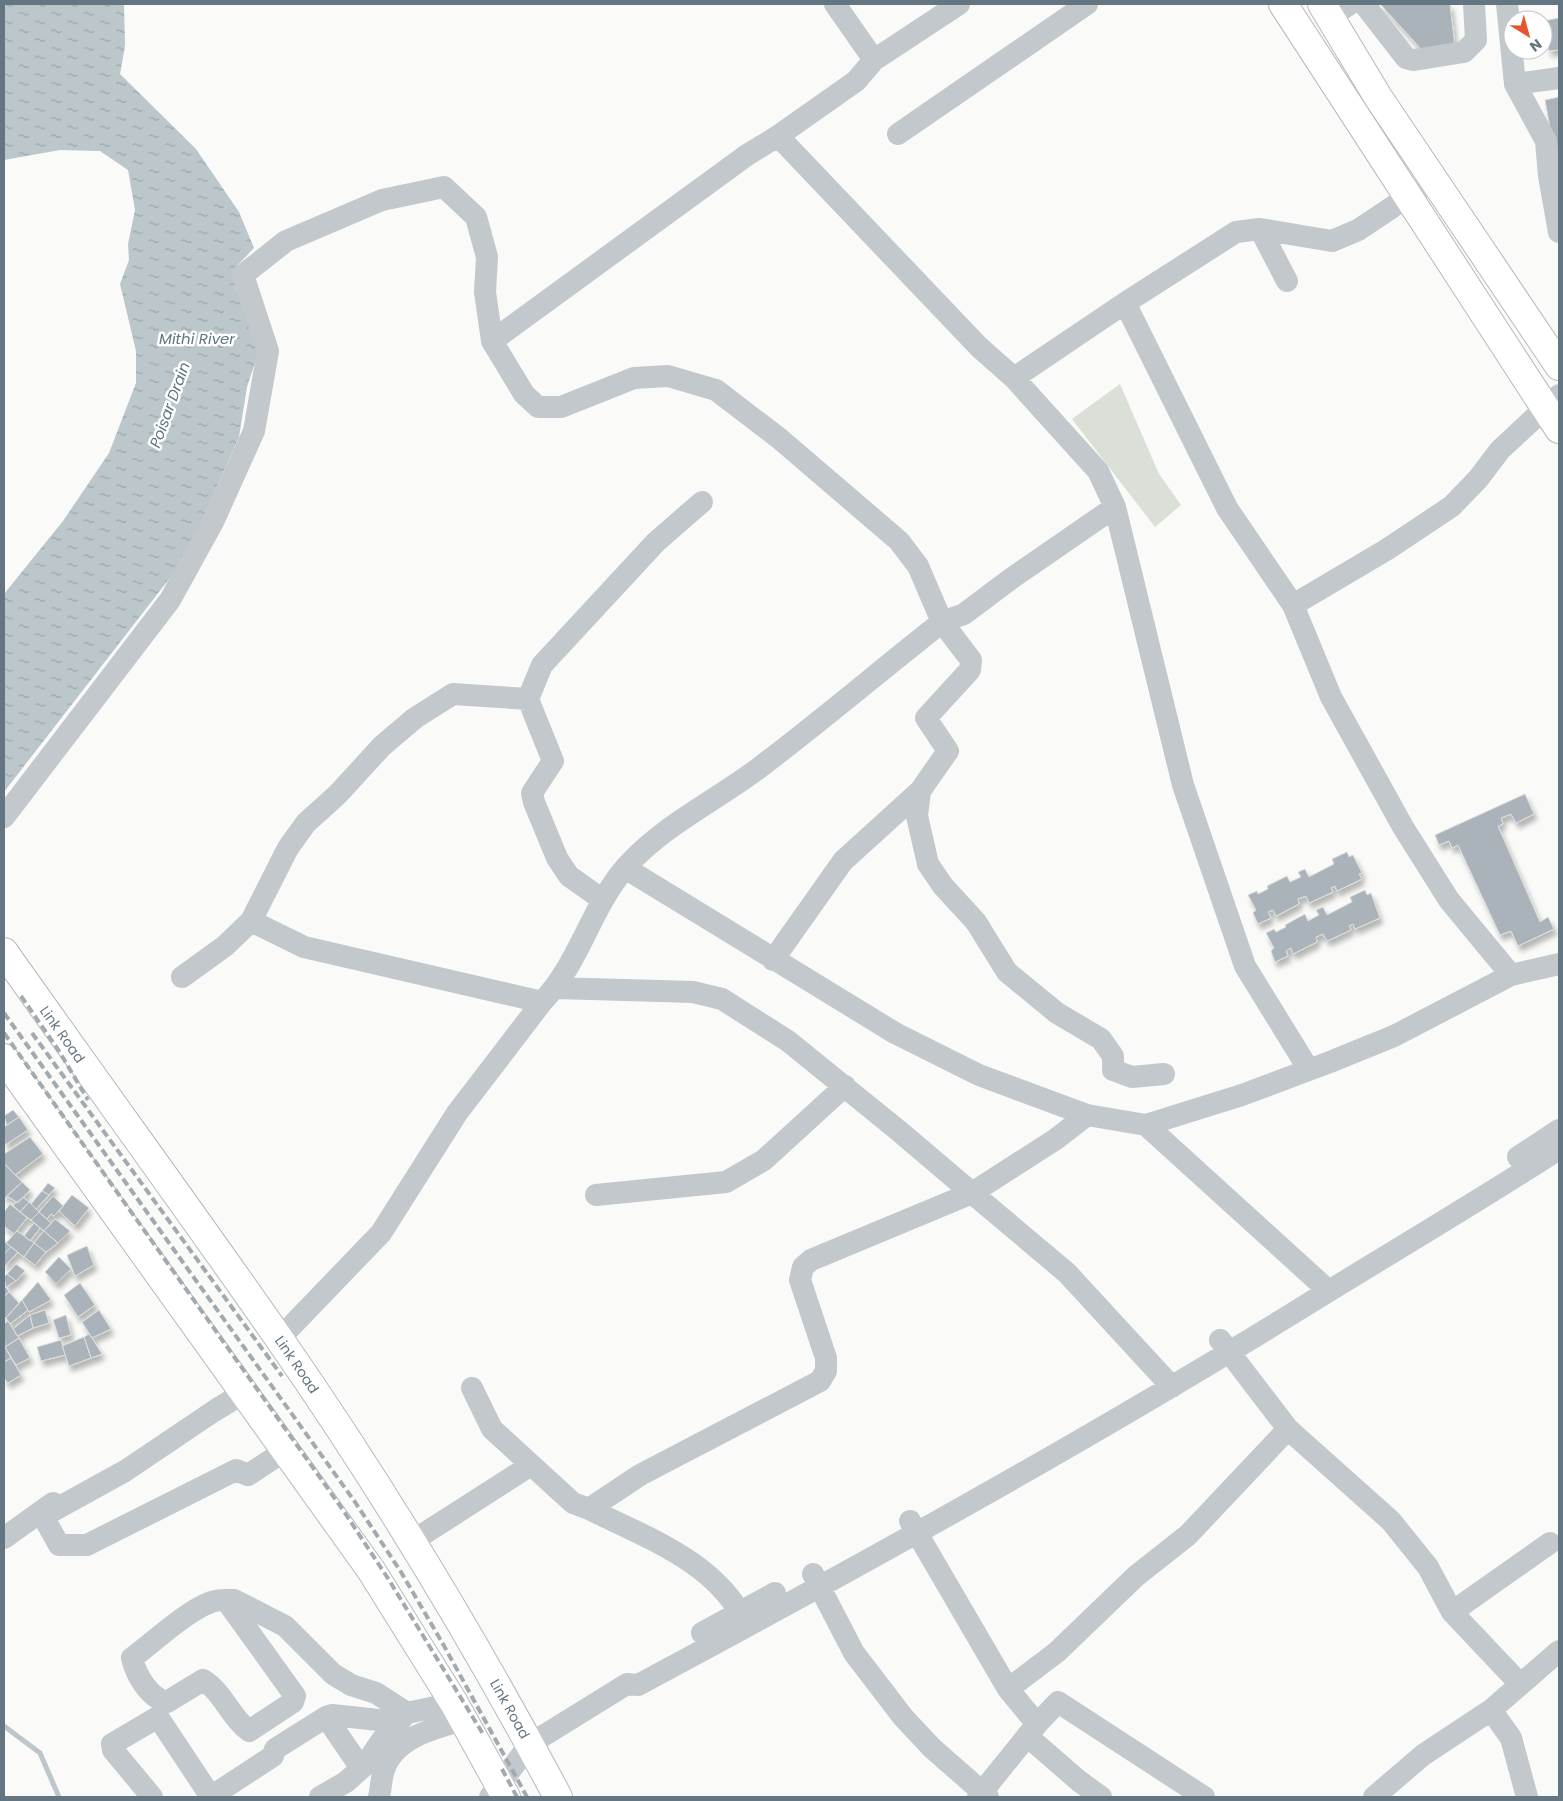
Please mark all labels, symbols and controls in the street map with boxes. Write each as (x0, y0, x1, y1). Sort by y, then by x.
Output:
north arrow (1503, 10, 1553, 60)
text: N (1526, 34, 1546, 57)
water label: Mithi River (159, 328, 235, 349)
water label: Poisar Drain (144, 359, 195, 451)
street label: Link Road (35, 1002, 90, 1067)
street label: Link Road (270, 1332, 324, 1397)
street label: Link Road (485, 1675, 535, 1743)

